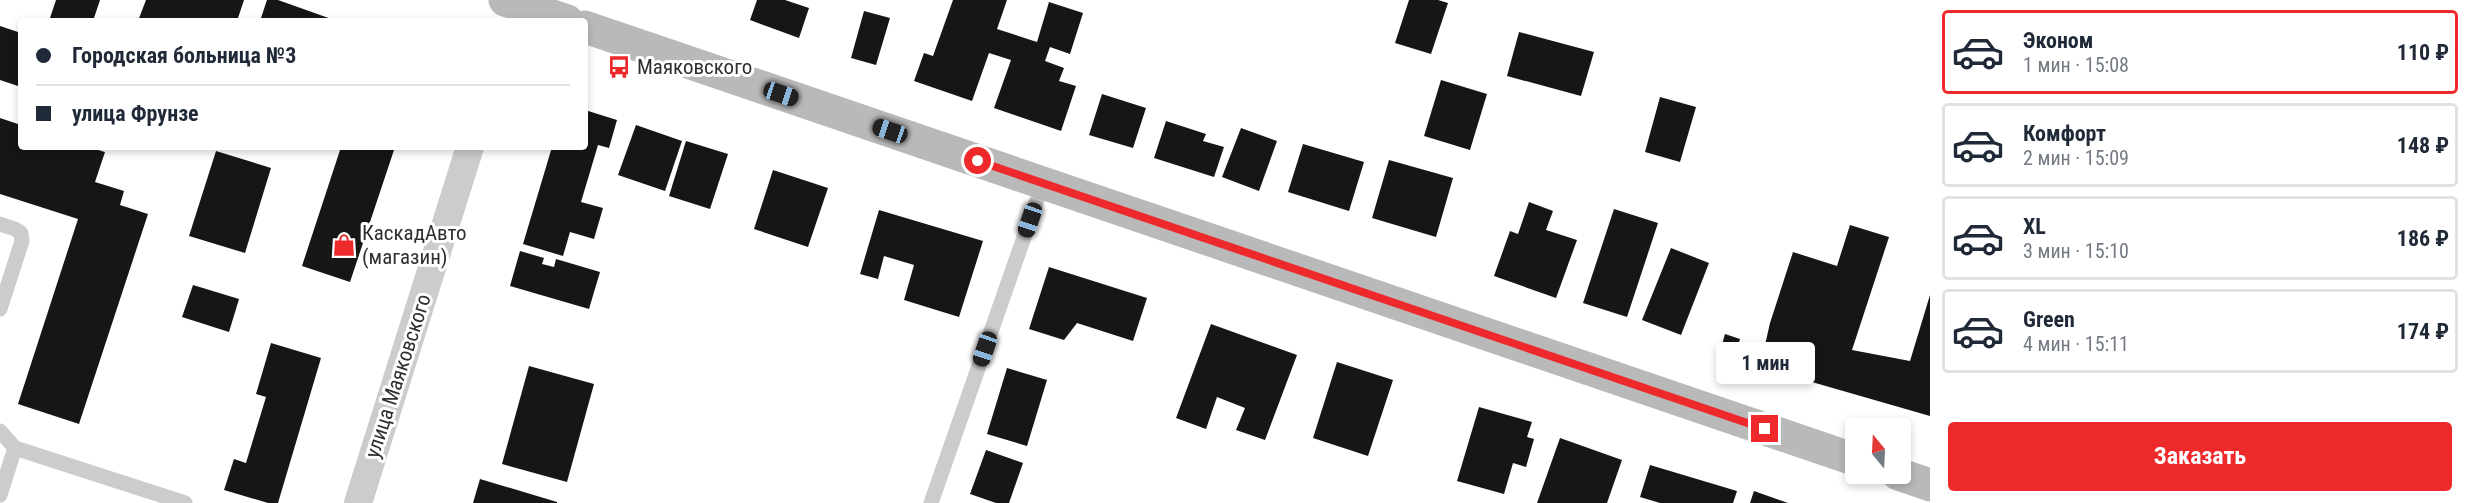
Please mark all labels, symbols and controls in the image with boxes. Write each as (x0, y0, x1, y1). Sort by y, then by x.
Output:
icon: car (1951, 25, 2005, 79)
text: Эконом (2023, 28, 2093, 53)
text: 110 ₽ (2397, 40, 2449, 65)
text: Городская больница №3 (72, 43, 296, 68)
text: 1 мин · 15:08 (2023, 53, 2129, 77)
bus stop icon: Маяковского (606, 54, 632, 80)
place label: Маяковского (637, 55, 752, 79)
car (761, 80, 801, 108)
text: улица Фрунзе (72, 101, 199, 126)
car (870, 117, 910, 145)
icon: car (1951, 118, 2005, 172)
text: Комфорт (2023, 121, 2106, 146)
text: 148 ₽ (2397, 133, 2449, 158)
text: 2 мин · 15:09 (2023, 146, 2129, 170)
route start (964, 147, 991, 174)
car (1016, 200, 1044, 240)
icon: car (1951, 211, 2005, 265)
text: XL (2023, 214, 2046, 239)
place label: КаскадАвто (магазин) (362, 221, 467, 269)
text: 186 ₽ (2397, 226, 2449, 251)
shop icon: КаскадАвто (магазин) (331, 232, 357, 258)
text: 3 мин · 15:10 (2023, 239, 2129, 263)
street label: улица Маяковского (360, 291, 436, 461)
icon: car (1951, 304, 2005, 358)
text: Green (2023, 307, 2075, 332)
text: 174 ₽ (2397, 319, 2449, 344)
car (971, 329, 999, 369)
text: 4 мин · 15:11 (2023, 332, 2129, 356)
callout: 1 мин (1716, 342, 1814, 384)
text: 1 мин (1742, 351, 1789, 375)
route end (1751, 415, 1778, 442)
north arrow (1845, 418, 1911, 484)
map controls (1845, 418, 1911, 484)
button: Заказать (1948, 422, 2452, 491)

